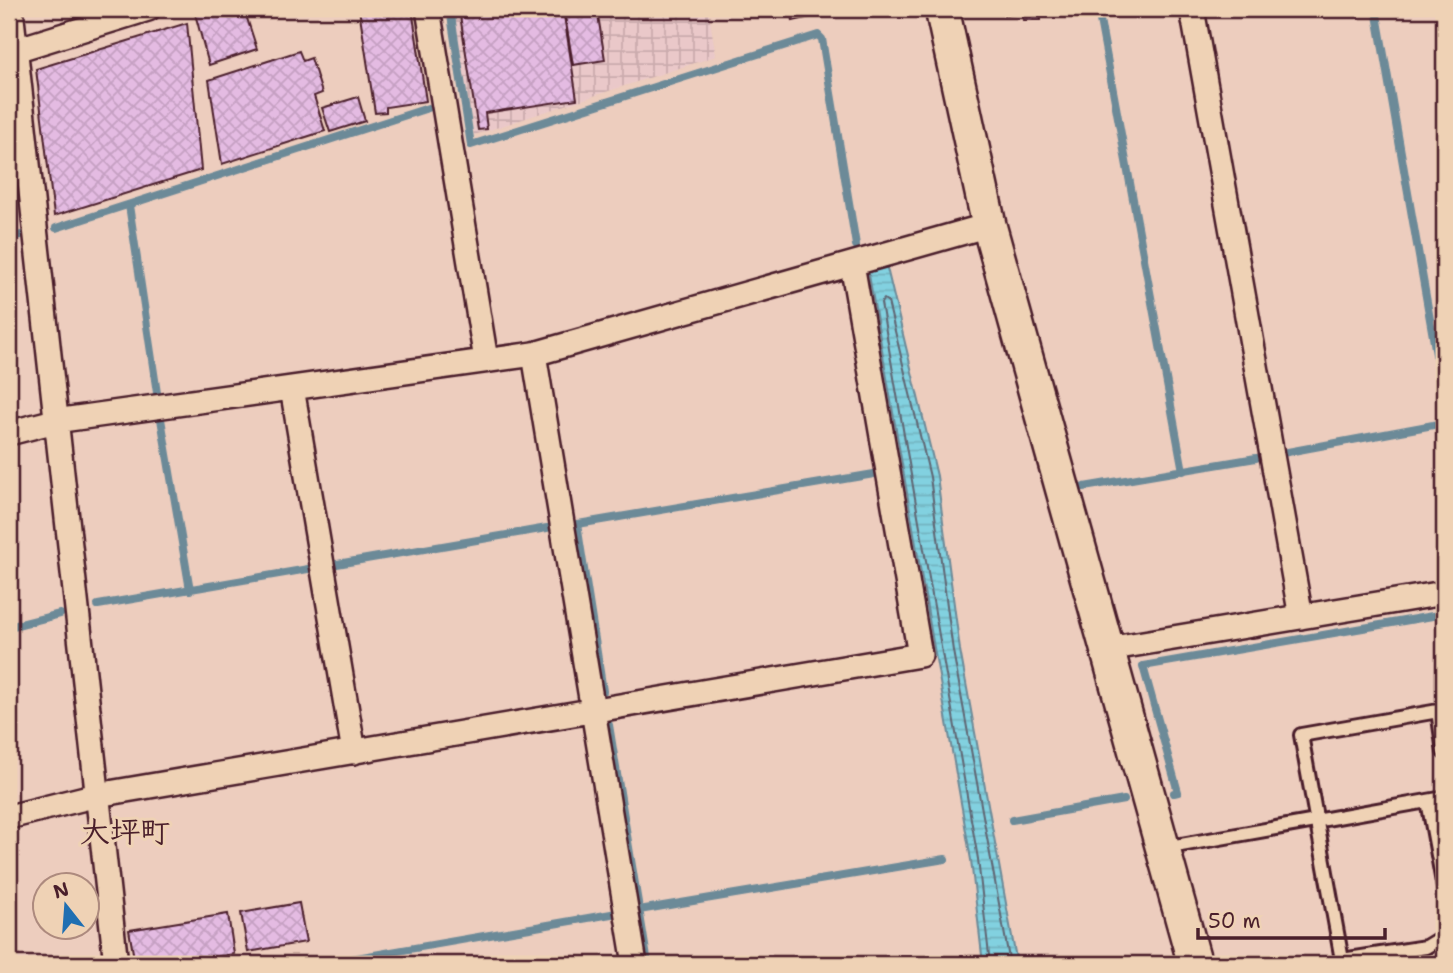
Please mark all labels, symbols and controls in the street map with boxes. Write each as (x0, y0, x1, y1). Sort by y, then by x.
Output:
district label: 大坪町 (80, 811, 170, 852)
north arrow (32, 872, 102, 942)
text: N (50, 876, 72, 904)
scale bar (1198, 896, 1385, 940)
text: 50 m (1208, 907, 1261, 935)

